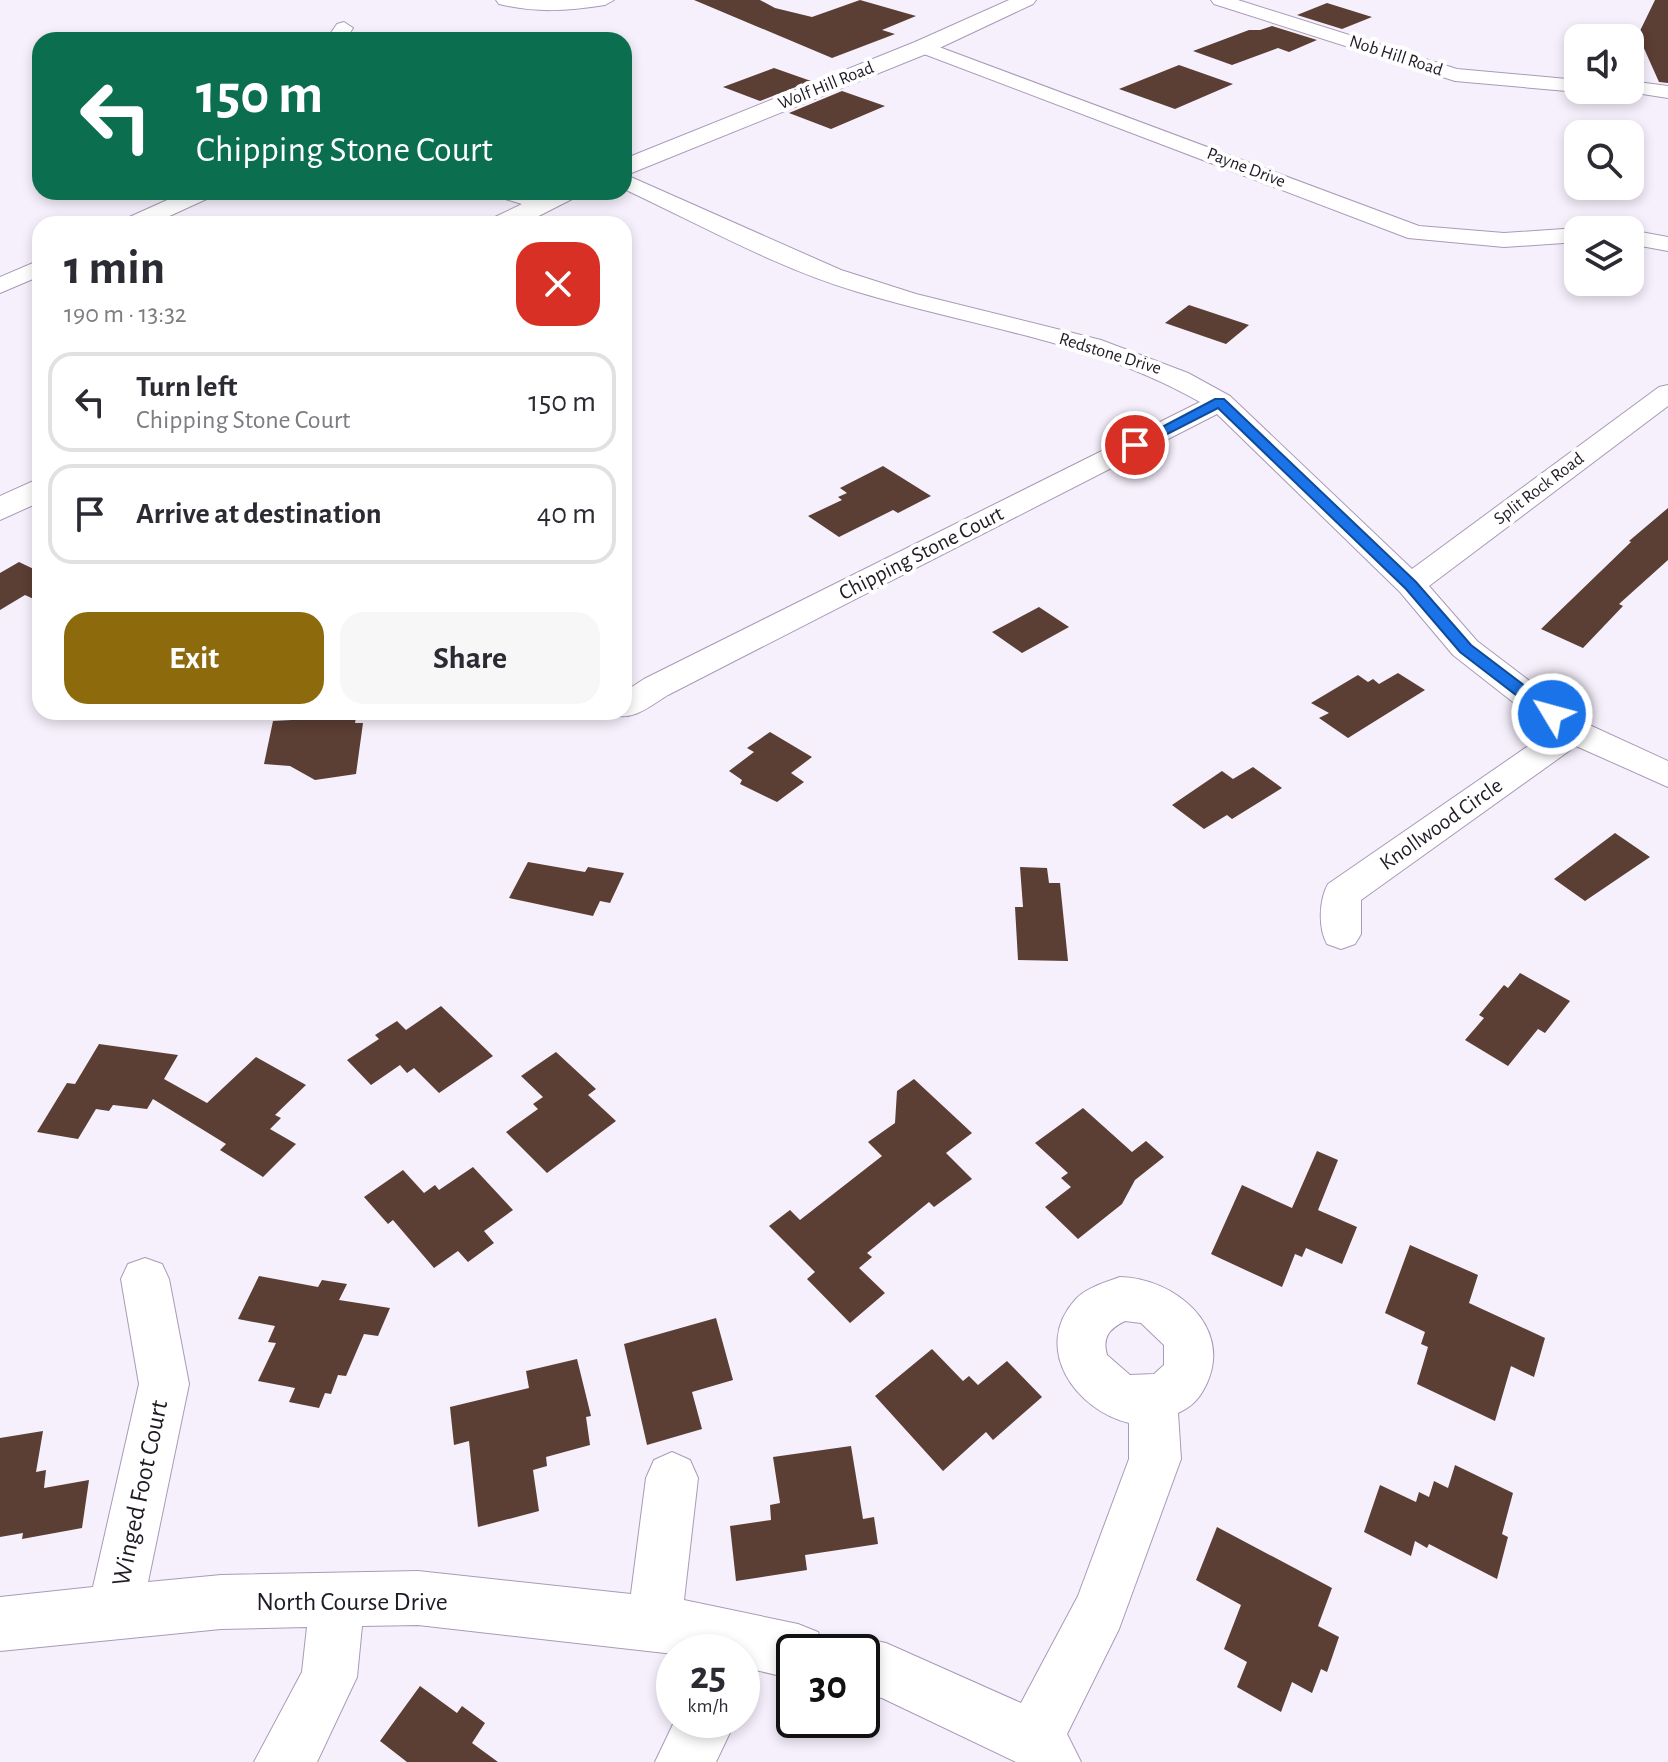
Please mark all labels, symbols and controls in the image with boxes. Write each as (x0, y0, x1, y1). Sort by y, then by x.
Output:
map controls (1564, 24, 1644, 296)
button: sound (1564, 24, 1644, 104)
street label: Nob Hill Road (1347, 32, 1445, 80)
street label: Wolf Hill Road (776, 59, 876, 113)
icon: left (64, 64, 168, 168)
text: 150 m (196, 67, 323, 123)
button: search (1564, 120, 1644, 200)
text: Chipping Stone Court (196, 132, 493, 168)
street label: Payne Drive (1204, 145, 1288, 191)
button: layers (1564, 216, 1644, 296)
button: close (516, 242, 600, 326)
text: 1 min (64, 245, 165, 293)
text: 190 m · 13:32 (64, 301, 187, 327)
street label: Redstone Drive (1057, 330, 1163, 378)
text: Turn left (136, 372, 237, 402)
icon: left (68, 380, 112, 424)
text: 150 m (528, 387, 596, 417)
text: Chipping Stone Court (136, 407, 350, 433)
pin (1101, 411, 1169, 479)
icon: arrive (1113, 423, 1157, 467)
street label: Split Rock Road (1491, 450, 1587, 528)
icon: arrive (68, 492, 112, 536)
text: Arrive at destination (136, 499, 382, 529)
text: 40 m (537, 499, 596, 529)
street label: Chipping Stone Court (835, 502, 1007, 604)
button: Exit (64, 612, 324, 704)
button: Share (340, 612, 600, 704)
position arrow (1510, 672, 1594, 756)
street label: Knollwood Circle (1376, 774, 1506, 874)
street label: Winged Foot Court (108, 1398, 172, 1588)
street label: North Course Drive (256, 1589, 448, 1615)
speed limit sign: 30 (776, 1634, 880, 1738)
text: 25 (690, 1656, 726, 1696)
text: km/h (687, 1696, 729, 1716)

